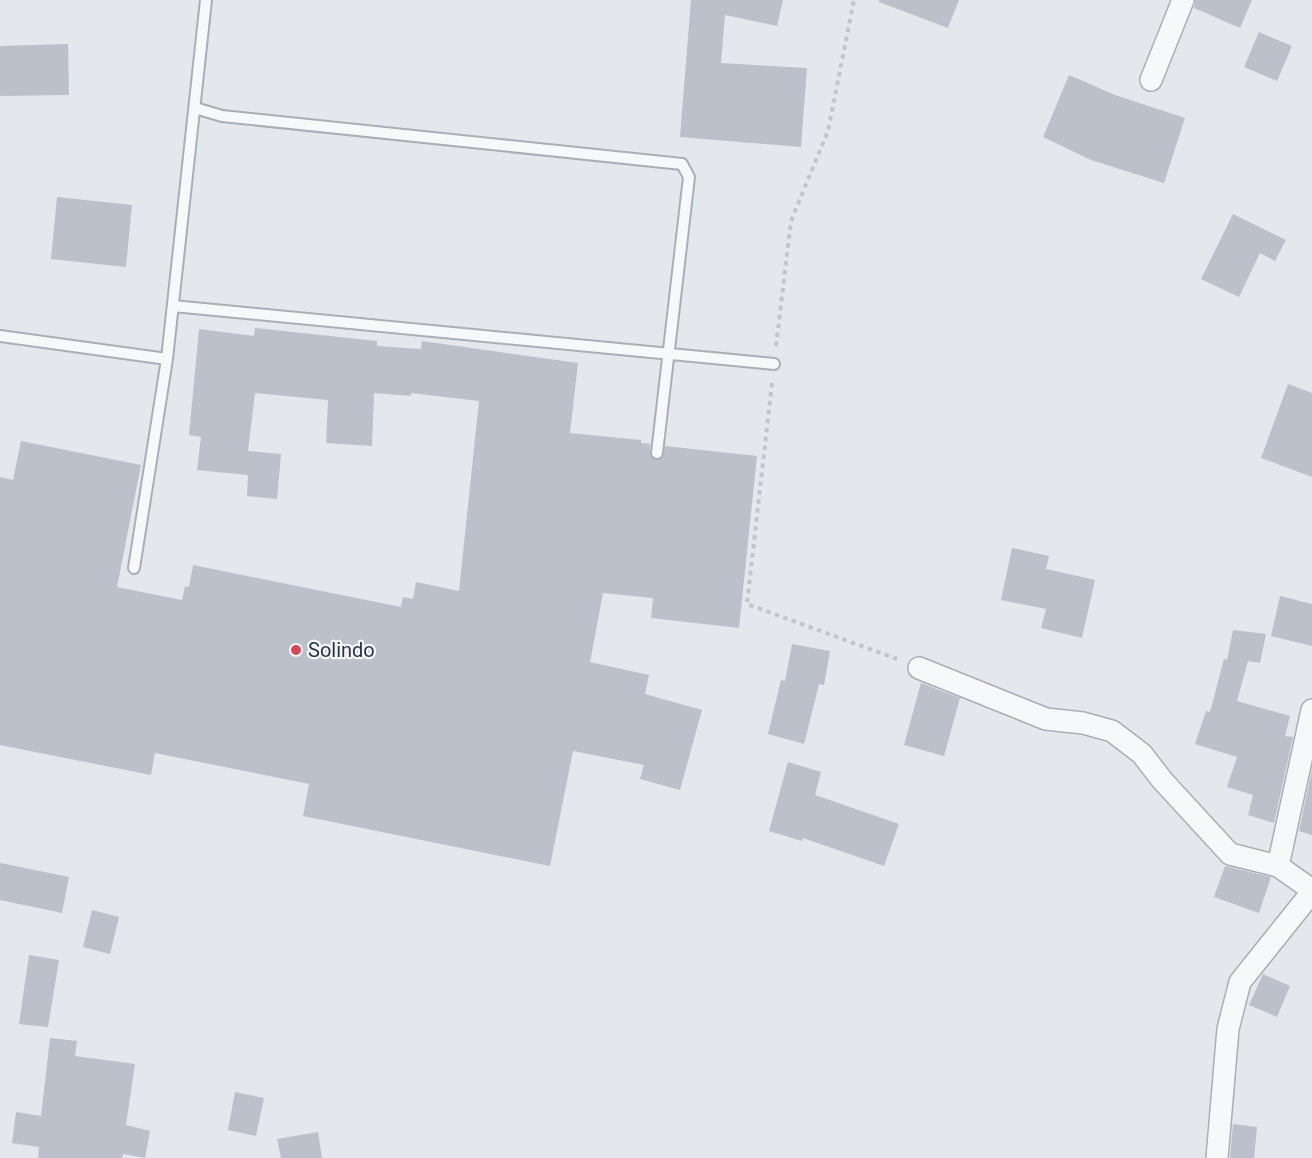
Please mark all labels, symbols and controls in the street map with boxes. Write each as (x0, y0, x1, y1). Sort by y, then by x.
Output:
place label: Solindo (308, 638, 375, 662)
marker: Solindo (289, 643, 303, 657)

